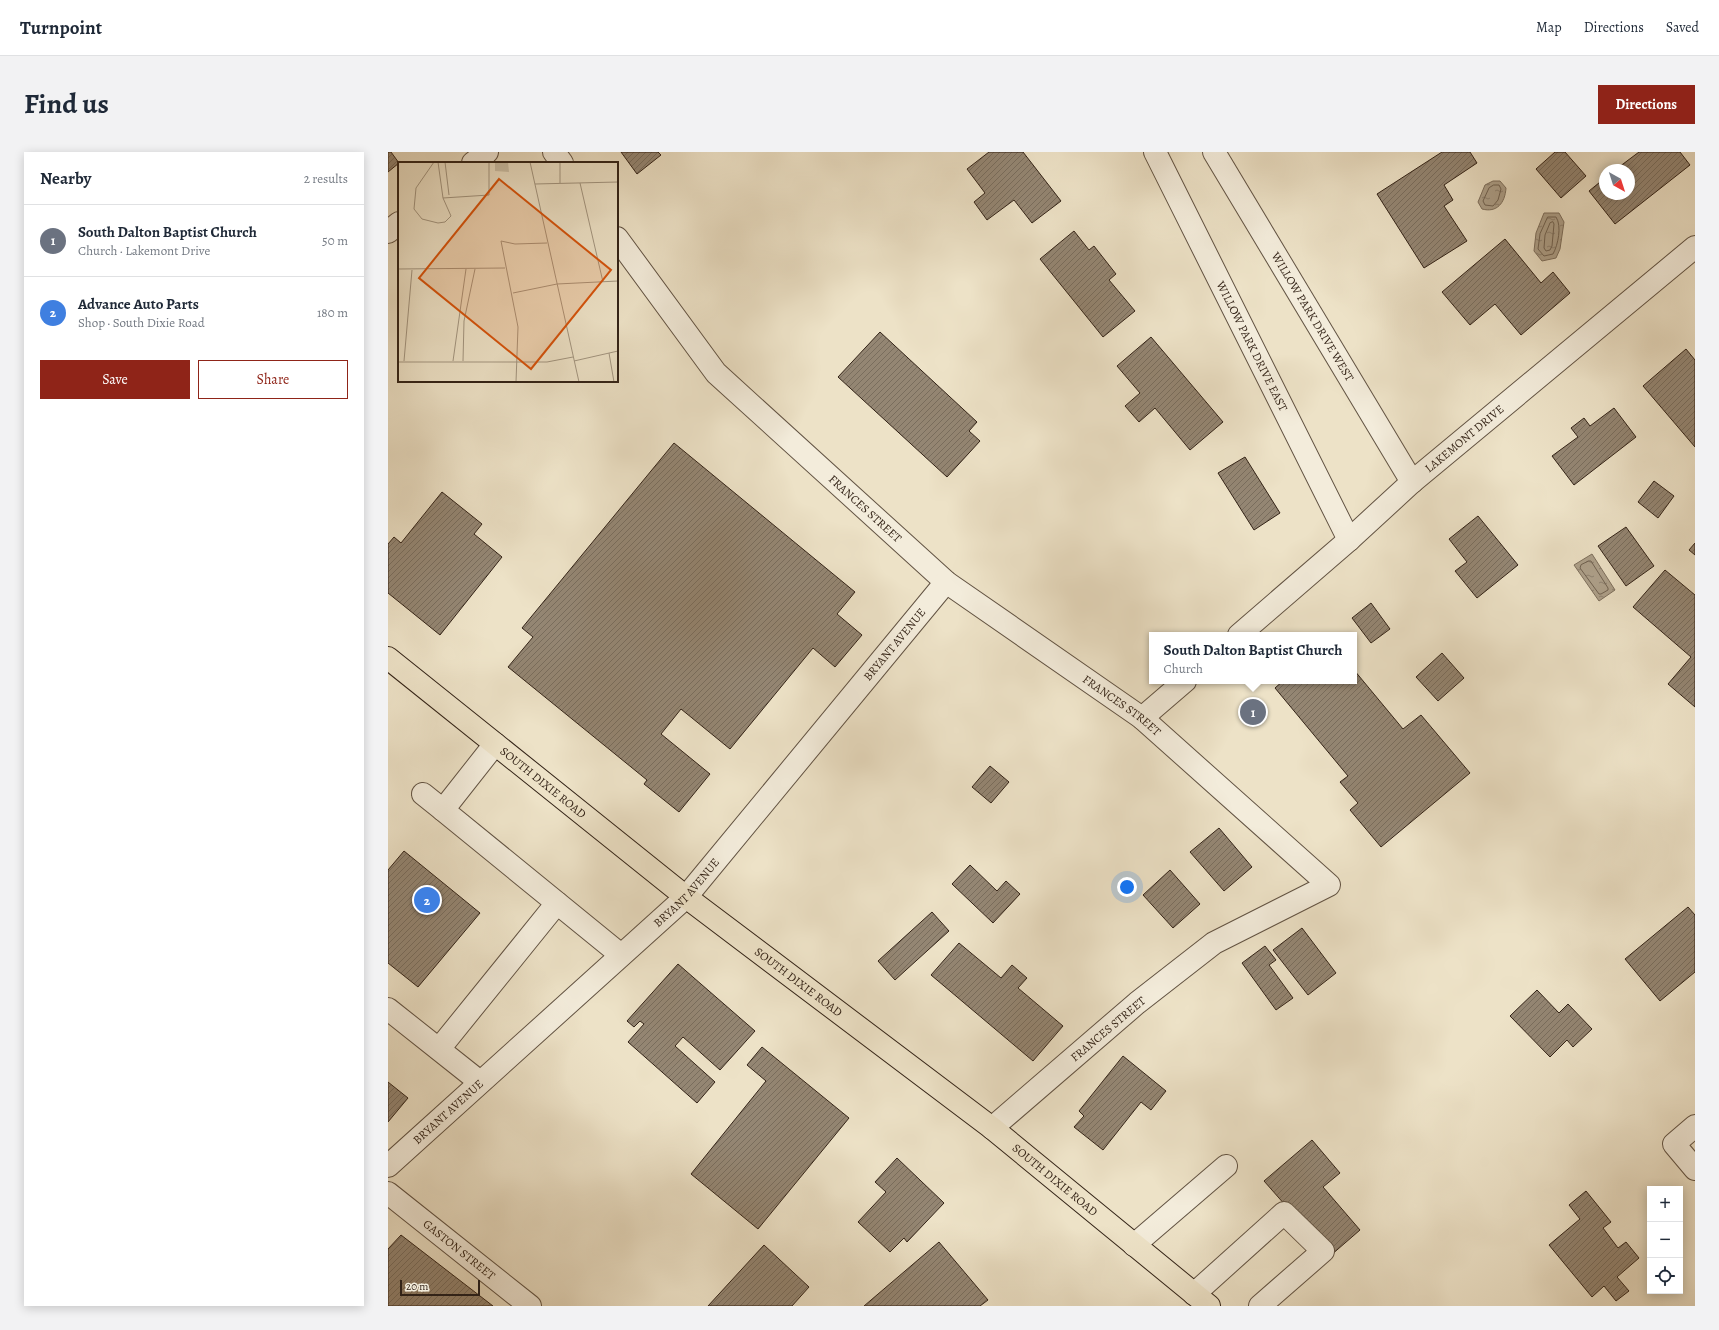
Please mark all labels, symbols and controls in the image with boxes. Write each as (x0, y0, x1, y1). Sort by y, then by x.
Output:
text: Turnpoint (20, 15, 102, 41)
text: Map (1536, 18, 1562, 37)
text: Directions (1584, 18, 1644, 37)
text: Saved (1666, 18, 1699, 37)
text: Find us (24, 85, 109, 123)
button: Directions (1598, 85, 1695, 124)
inset map (398, 162, 618, 382)
north arrow (1599, 164, 1635, 200)
text: Nearby (40, 167, 91, 190)
text: 2 results (304, 170, 348, 187)
text: South Dalton Baptist Church (78, 222, 257, 242)
text: 1 (51, 232, 55, 249)
text: 50 m (322, 232, 348, 249)
text: Church · Lakemont Drive (78, 242, 210, 259)
street label: WILLOW PARK DRIVE WEST (1267, 248, 1358, 384)
street label: WILLOW PARK DRIVE EAST (1212, 277, 1292, 414)
text: Advance Auto Parts (78, 294, 199, 314)
text: 2 (50, 304, 56, 321)
text: 180 m (317, 304, 348, 321)
text: Shop · South Dixie Road (78, 314, 205, 331)
button: Save (40, 360, 190, 399)
button: Share (198, 360, 348, 399)
street label: LAKEMONT DRIVE (1421, 401, 1507, 476)
street label: FRANCES STREET (825, 471, 906, 546)
street label: BRYANT AVENUE (860, 605, 929, 684)
popup (1149, 632, 1357, 684)
text: South Dalton Baptist Church (1164, 640, 1342, 660)
text: Church (1164, 660, 1203, 677)
street label: FRANCES STREET (1079, 671, 1165, 740)
pin: 1 (1240, 697, 1266, 727)
street label: SOUTH DIXIE ROAD (497, 743, 590, 822)
street label: BRYANT AVENUE (650, 855, 723, 931)
your location (1117, 877, 1137, 897)
pin: 2 (414, 885, 440, 915)
street label: SOUTH DIXIE ROAD (751, 944, 846, 1020)
street label: FRANCES STREET (1067, 993, 1149, 1065)
street label: BRYANT AVENUE (409, 1076, 487, 1148)
street label: SOUTH DIXIE ROAD (1009, 1140, 1101, 1220)
map controls (1647, 1186, 1683, 1294)
button: + (1647, 1186, 1683, 1222)
street label: GASTON STREET (420, 1216, 499, 1284)
button: − (1647, 1222, 1683, 1258)
button: locate (1647, 1258, 1683, 1294)
scale bar (400, 1278, 480, 1297)
text: 20 m (406, 1279, 428, 1294)

